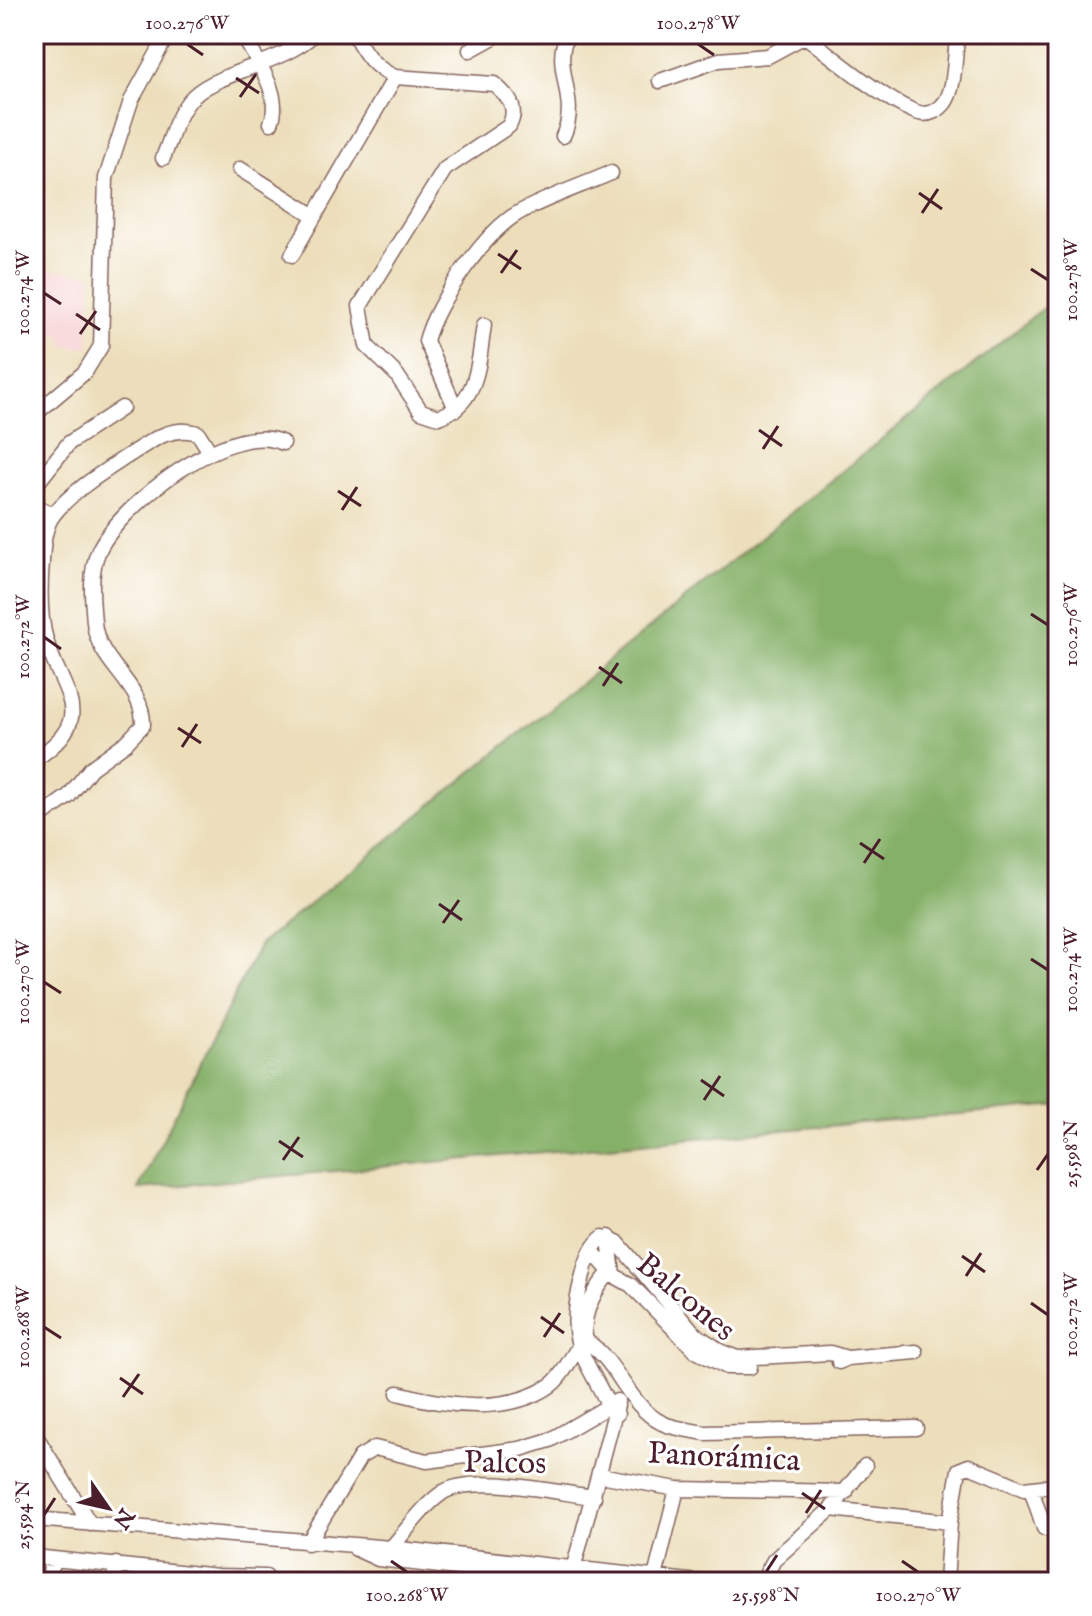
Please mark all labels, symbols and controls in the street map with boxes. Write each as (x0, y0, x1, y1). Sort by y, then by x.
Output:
text: 100.276°W (145, 11, 230, 36)
text: 100.278°W (656, 11, 740, 36)
text: 100.278°W (1059, 238, 1084, 322)
text: 100.274°W (11, 250, 36, 335)
text: 100.276°W (1059, 582, 1084, 667)
text: 100.272°W (11, 594, 36, 679)
text: 100.274°W (1059, 927, 1084, 1012)
text: 100.270°W (11, 939, 36, 1025)
text: 25.598°N (1059, 1120, 1084, 1188)
street label: Balcones (627, 1245, 743, 1351)
text: 100.272°W (1059, 1272, 1084, 1357)
text: 100.268°W (11, 1285, 36, 1368)
street label: Panorámica (647, 1434, 801, 1482)
street label: Palcos (463, 1443, 547, 1485)
north arrow (68, 1468, 148, 1548)
text: 25.594°N (11, 1480, 36, 1550)
text: N (106, 1502, 140, 1534)
text: 100.268°W (366, 1583, 449, 1608)
text: 25.598°N (732, 1583, 800, 1608)
text: 100.270°W (875, 1583, 961, 1608)

